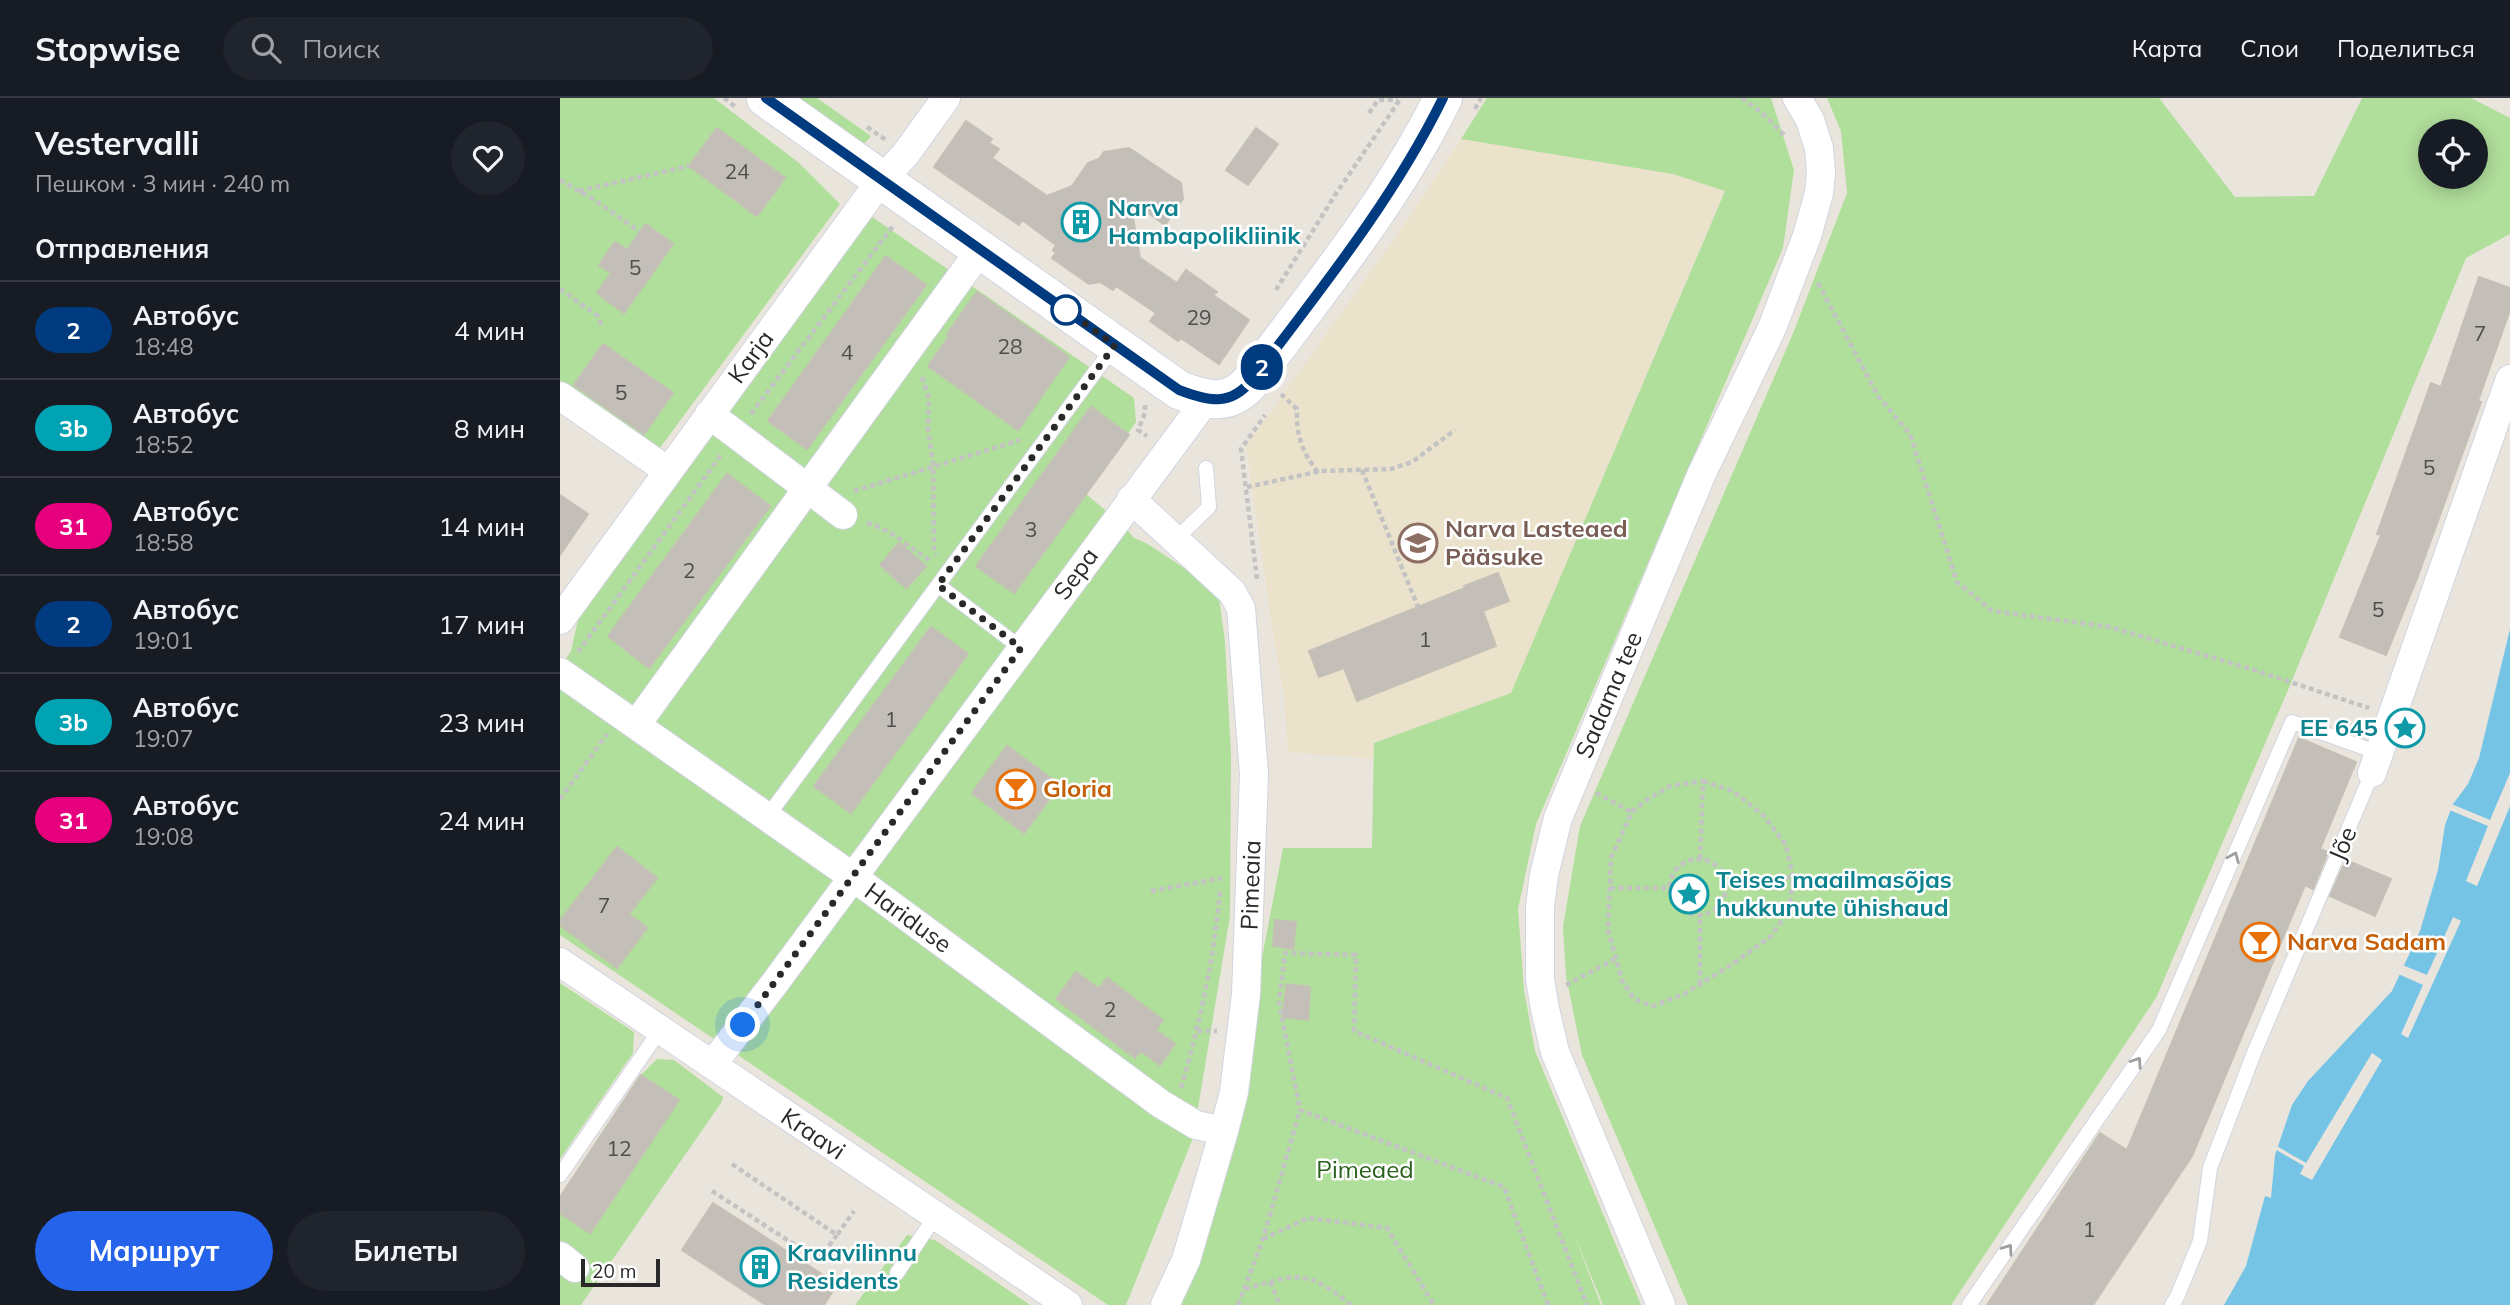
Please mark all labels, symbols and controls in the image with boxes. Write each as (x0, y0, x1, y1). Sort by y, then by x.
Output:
search box (223, 17, 713, 80)
text: Stopwise (35, 28, 181, 69)
icon: search (247, 29, 285, 67)
text: Поиск (303, 32, 380, 65)
text: Карта (2132, 33, 2202, 63)
text: Слои (2240, 33, 2299, 63)
text: Поделиться (2337, 33, 2475, 63)
map controls (2418, 119, 2488, 189)
button: locate (2418, 119, 2488, 189)
button: heart (451, 121, 525, 195)
text: Vestervalli (35, 122, 199, 163)
house number: 24 (724, 158, 750, 184)
text: Пешком · 3 мин · 240 m (35, 169, 290, 198)
place label: Narva Hambapolikliinik (1108, 192, 1301, 250)
building icon: Narva Hambapolikliinik (1060, 201, 1102, 243)
text: Отправления (35, 232, 209, 265)
house number: 5 (629, 254, 641, 280)
unlabelled marker (1051, 295, 1081, 325)
text: Автобус (133, 299, 239, 332)
house number: 29 (1186, 304, 1212, 330)
text: 4 мин (454, 314, 525, 347)
text: 2 (66, 315, 81, 345)
house number: 7 (2474, 320, 2486, 346)
street label: Karja (721, 324, 780, 389)
text: 18:48 (133, 332, 193, 361)
house number: 28 (997, 333, 1023, 359)
house number: 4 (841, 339, 854, 365)
line badge: 2 (1239, 344, 1285, 390)
text: 2 (1255, 352, 1269, 382)
house number: 5 (615, 379, 627, 405)
text: Автобус (133, 397, 239, 430)
text: 8 мин (454, 412, 525, 445)
text: 3b (59, 413, 88, 443)
text: 18:52 (133, 430, 193, 459)
house number: 5 (2423, 454, 2435, 480)
text: Автобус (133, 495, 239, 528)
text: 14 мин (438, 510, 525, 543)
text: 31 (59, 511, 88, 541)
place label: Narva Lasteaed Pääsuke (1445, 513, 1628, 571)
house number: 3 (1025, 516, 1037, 542)
school or university icon: Narva Lasteaed Pääsuke (1397, 522, 1439, 564)
text: 18:58 (133, 528, 193, 557)
street label: Sepa (1046, 542, 1104, 605)
house number: 2 (683, 557, 695, 583)
text: Автобус (133, 593, 239, 626)
house number: 5 (2372, 596, 2384, 622)
text: 17 мин (438, 608, 525, 641)
text: 2 (66, 609, 81, 639)
text: 19:01 (133, 626, 193, 655)
house number: 1 (1419, 626, 1431, 652)
street label: Sadama tee (1568, 627, 1648, 762)
text: Автобус (133, 691, 239, 724)
text: 23 мин (438, 706, 525, 739)
house number: 1 (885, 706, 897, 732)
text: 3b (59, 707, 88, 737)
place icon: EE 645 (2384, 707, 2426, 749)
place label: EE 645 (2300, 712, 2378, 742)
text: 19:07 (133, 724, 193, 753)
bar icon: Gloria (995, 768, 1037, 810)
place label: Gloria (1043, 773, 1112, 803)
text: Автобус (133, 789, 239, 822)
text: 24 мин (438, 804, 525, 837)
text: 31 (59, 805, 88, 835)
text: 19:08 (133, 822, 193, 851)
street label: Jõe (2322, 822, 2363, 865)
street label: Pimeaia (1233, 839, 1267, 930)
one-way arrow (2226, 851, 2240, 864)
place label: Teises maailmasõjas hukkunute ühishaud (1716, 864, 1952, 922)
place icon: Teises maailmasõjas hukkunute ühishaud (1668, 873, 1710, 915)
street label: Hariduse (859, 876, 958, 959)
house number: 7 (598, 892, 610, 918)
bar icon: Narva Sadam (2239, 921, 2281, 963)
place label: Narva Sadam (2287, 926, 2446, 956)
house number: 2 (1104, 996, 1116, 1022)
your location (725, 1007, 760, 1042)
one-way arrow (2129, 1057, 2142, 1070)
street label: Kraavi (776, 1101, 851, 1165)
house number: 12 (606, 1135, 632, 1161)
park label: Pimeaed (1316, 1154, 1414, 1184)
button: Маршрут (35, 1211, 273, 1291)
button: Билеты (287, 1211, 525, 1291)
house number: 1 (2083, 1216, 2095, 1242)
place label: Kraavilinnu Residents (787, 1237, 917, 1295)
one-way arrow (2000, 1244, 2012, 1257)
building icon: Kraavilinnu Residents (739, 1246, 781, 1288)
scale bar (581, 1256, 660, 1288)
text: 20 m (592, 1259, 636, 1283)

